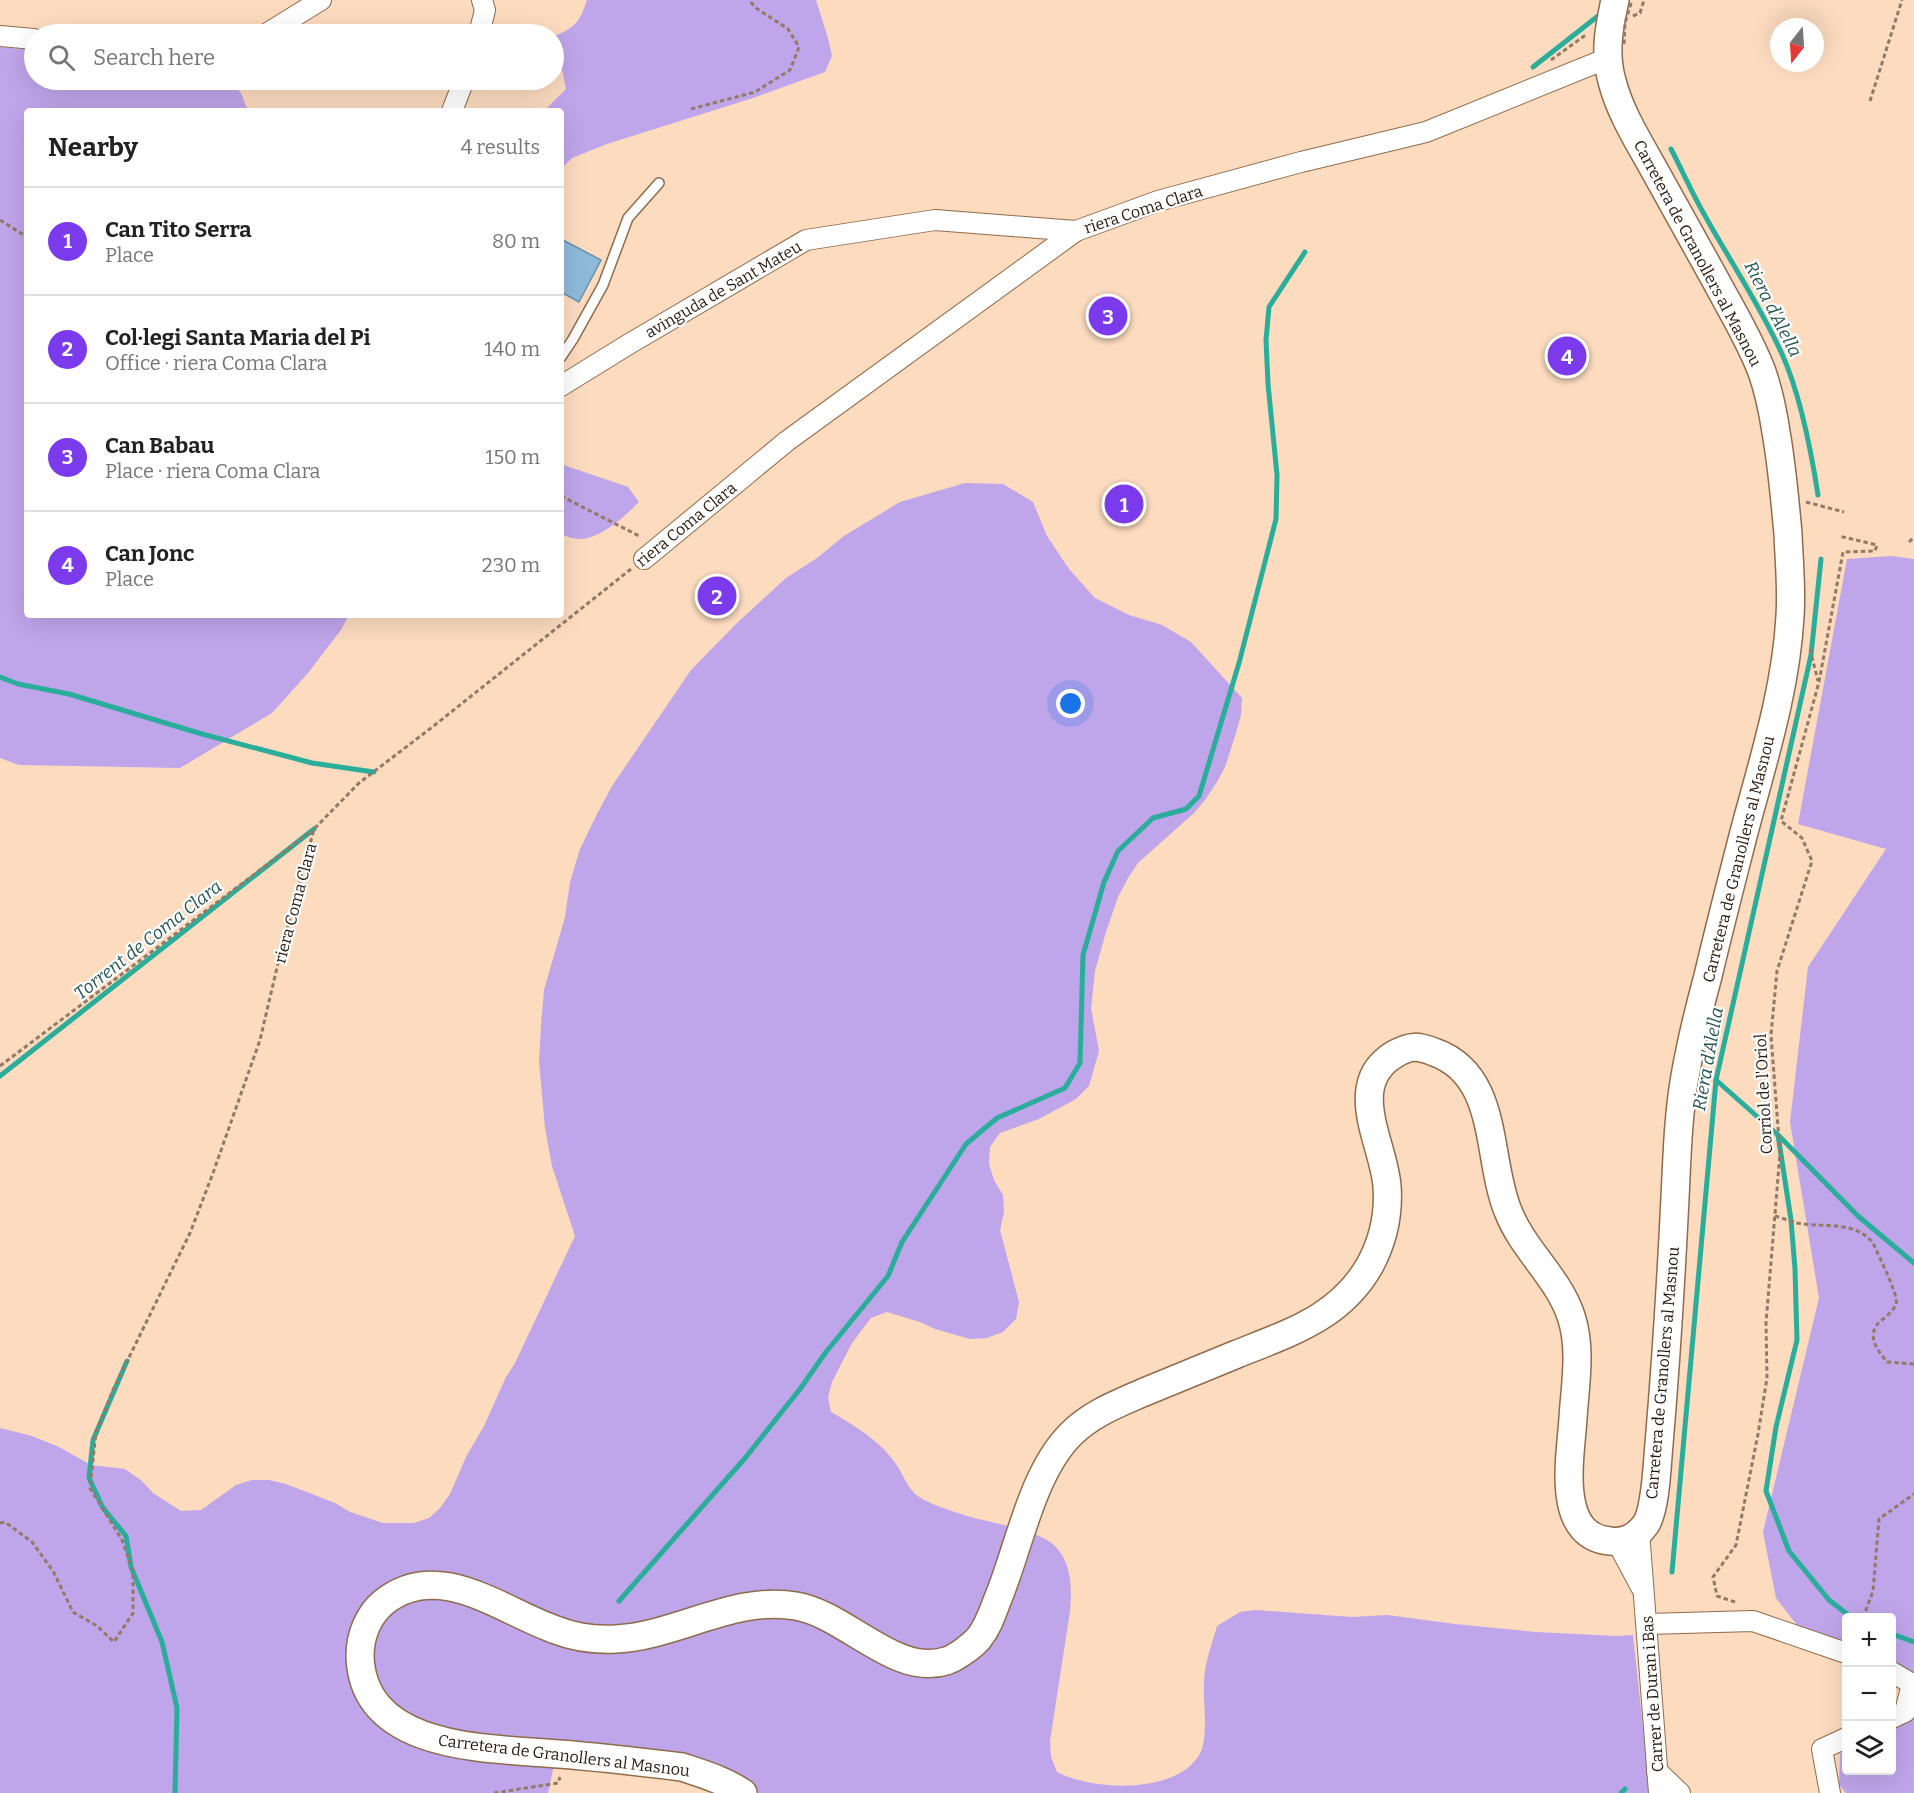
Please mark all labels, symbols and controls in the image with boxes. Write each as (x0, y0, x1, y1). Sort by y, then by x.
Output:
north arrow (1770, 18, 1824, 72)
search box (24, 24, 564, 90)
icon: search (45, 41, 78, 74)
text: Search here (93, 44, 215, 71)
text: Nearby (48, 132, 138, 163)
text: 4 results (461, 135, 540, 159)
street label: Carretera de Granollers al Masnou (1630, 137, 1766, 370)
street label: riera Coma Clara (1081, 181, 1205, 238)
text: Can Tito Serra (105, 216, 252, 243)
text: 1 (63, 229, 72, 253)
text: 80 m (492, 229, 540, 253)
street label: avinguda de Sant Mateu (642, 237, 805, 342)
text: Place (105, 243, 154, 267)
water label: Riera d'Alella (1739, 257, 1807, 361)
pin: 3 (1088, 294, 1128, 338)
text: Col·legi Santa Maria del Pi (105, 324, 370, 351)
pin: 4 (1548, 334, 1586, 378)
text: 2 (62, 337, 73, 361)
text: 140 m (484, 337, 540, 361)
text: Office · riera Coma Clara (105, 351, 327, 375)
text: Can Babau (105, 432, 215, 459)
text: 3 (62, 445, 73, 469)
text: 150 m (485, 445, 540, 469)
text: Place · riera Coma Clara (105, 459, 321, 483)
street label: riera Coma Clara (632, 478, 740, 571)
pin: 1 (1104, 482, 1144, 526)
text: Can Jonc (105, 540, 194, 567)
text: 4 (61, 553, 74, 577)
text: 230 m (482, 553, 540, 577)
text: Place (105, 567, 154, 591)
pin: 2 (698, 574, 736, 618)
your location (1056, 689, 1085, 718)
street label: Carretera de Granollers al Masnou (1699, 734, 1778, 984)
street label: riera Coma Clara (270, 841, 321, 965)
water label: Torrent de Coma Clara (70, 876, 226, 1004)
water label: Riera d'Alella (1688, 1006, 1728, 1112)
street label: Corriol de l'Oriol (1751, 1033, 1776, 1155)
street label: Carretera de Granollers al Masnou (1642, 1246, 1683, 1500)
map controls (1842, 1613, 1896, 1775)
button: + (1842, 1613, 1896, 1667)
street label: Carrer de Duran i Bas (1638, 1615, 1667, 1773)
button: − (1842, 1667, 1896, 1721)
button: layers (1842, 1721, 1896, 1775)
street label: Carretera de Granollers al Masnou (437, 1731, 691, 1780)

